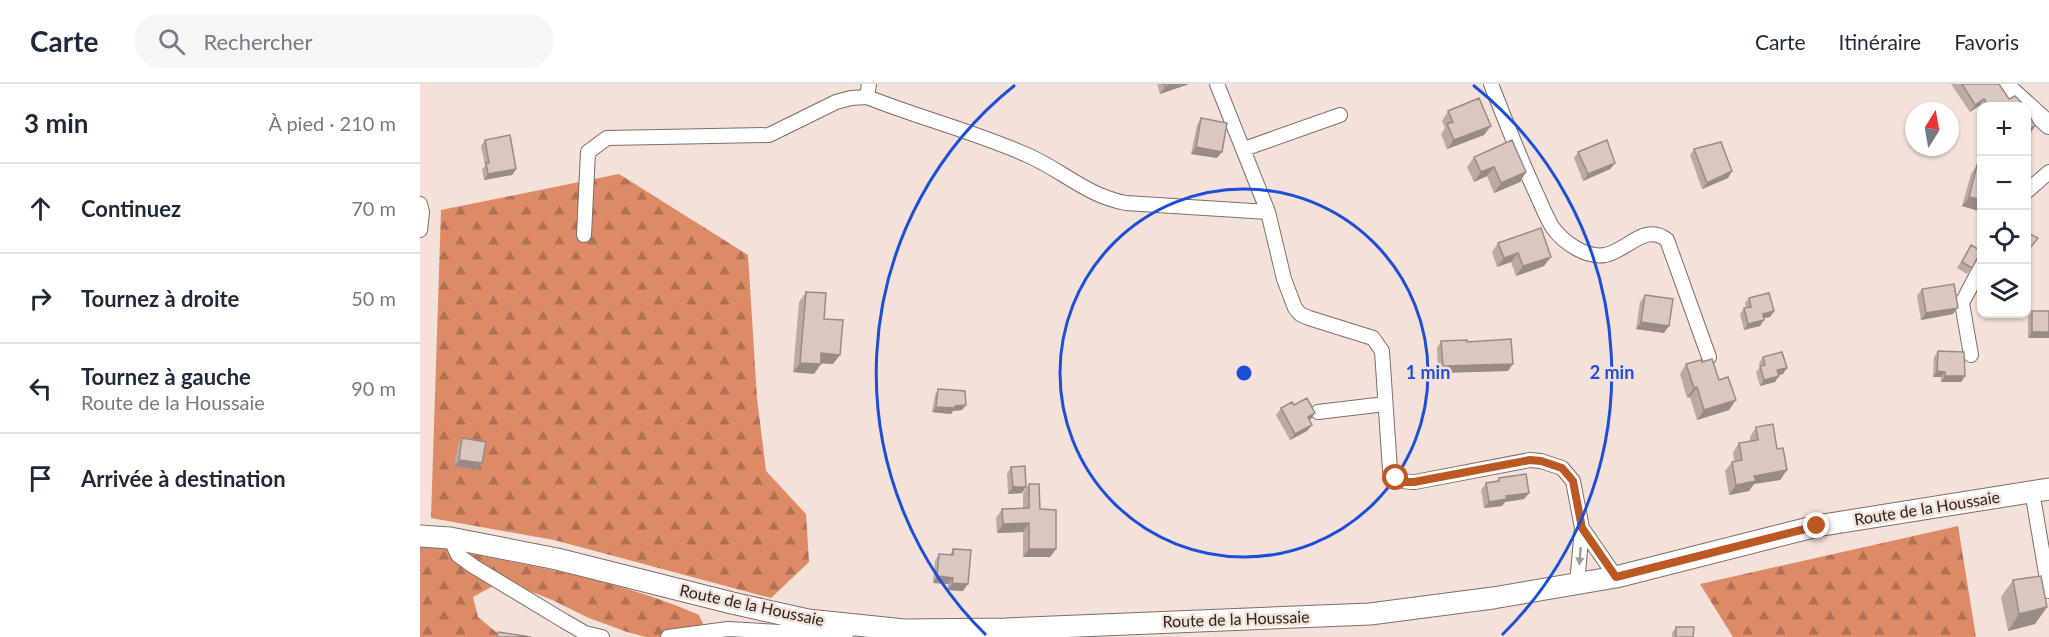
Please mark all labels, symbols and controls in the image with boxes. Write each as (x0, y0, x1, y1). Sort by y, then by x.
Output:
search box (134, 14, 554, 68)
text: Carte (30, 24, 98, 58)
icon: search (155, 25, 188, 58)
text: Rechercher (203, 28, 312, 55)
text: Carte (1755, 29, 1806, 54)
text: Itinéraire (1839, 29, 1921, 54)
text: Favoris (1954, 29, 2019, 54)
north arrow (1905, 102, 1959, 156)
map controls (1977, 102, 2031, 318)
button: + (1977, 102, 2031, 156)
text: 3 min (24, 107, 88, 139)
text: À pied · 210 m (268, 111, 396, 135)
button: − (1977, 156, 2031, 210)
icon: ahead (24, 192, 57, 225)
text: Continuez (81, 195, 181, 222)
text: 70 m (351, 196, 396, 220)
button: locate (1977, 210, 2031, 264)
button: layers (1977, 264, 2031, 318)
icon: right (24, 282, 57, 315)
text: Tournez à droite (81, 285, 239, 312)
text: 50 m (351, 286, 396, 310)
text: 1 min (1406, 361, 1450, 383)
text: 2 min (1590, 361, 1634, 383)
text: Tournez à gauche (81, 363, 251, 390)
centre of rings (1234, 363, 1254, 383)
icon: left (24, 372, 57, 405)
text: 90 m (351, 376, 396, 400)
text: Route de la Houssaie (81, 390, 265, 414)
icon: arrive (24, 462, 57, 495)
route start (1382, 464, 1408, 490)
text: Arrivée à destination (81, 465, 286, 492)
street label: Route de la Houssaie (1853, 487, 2001, 528)
route end (1803, 512, 1829, 538)
one-way arrow (1575, 547, 1585, 566)
street label: Route de la Houssaie (678, 580, 826, 629)
street label: Route de la Houssaie (1162, 606, 1310, 631)

